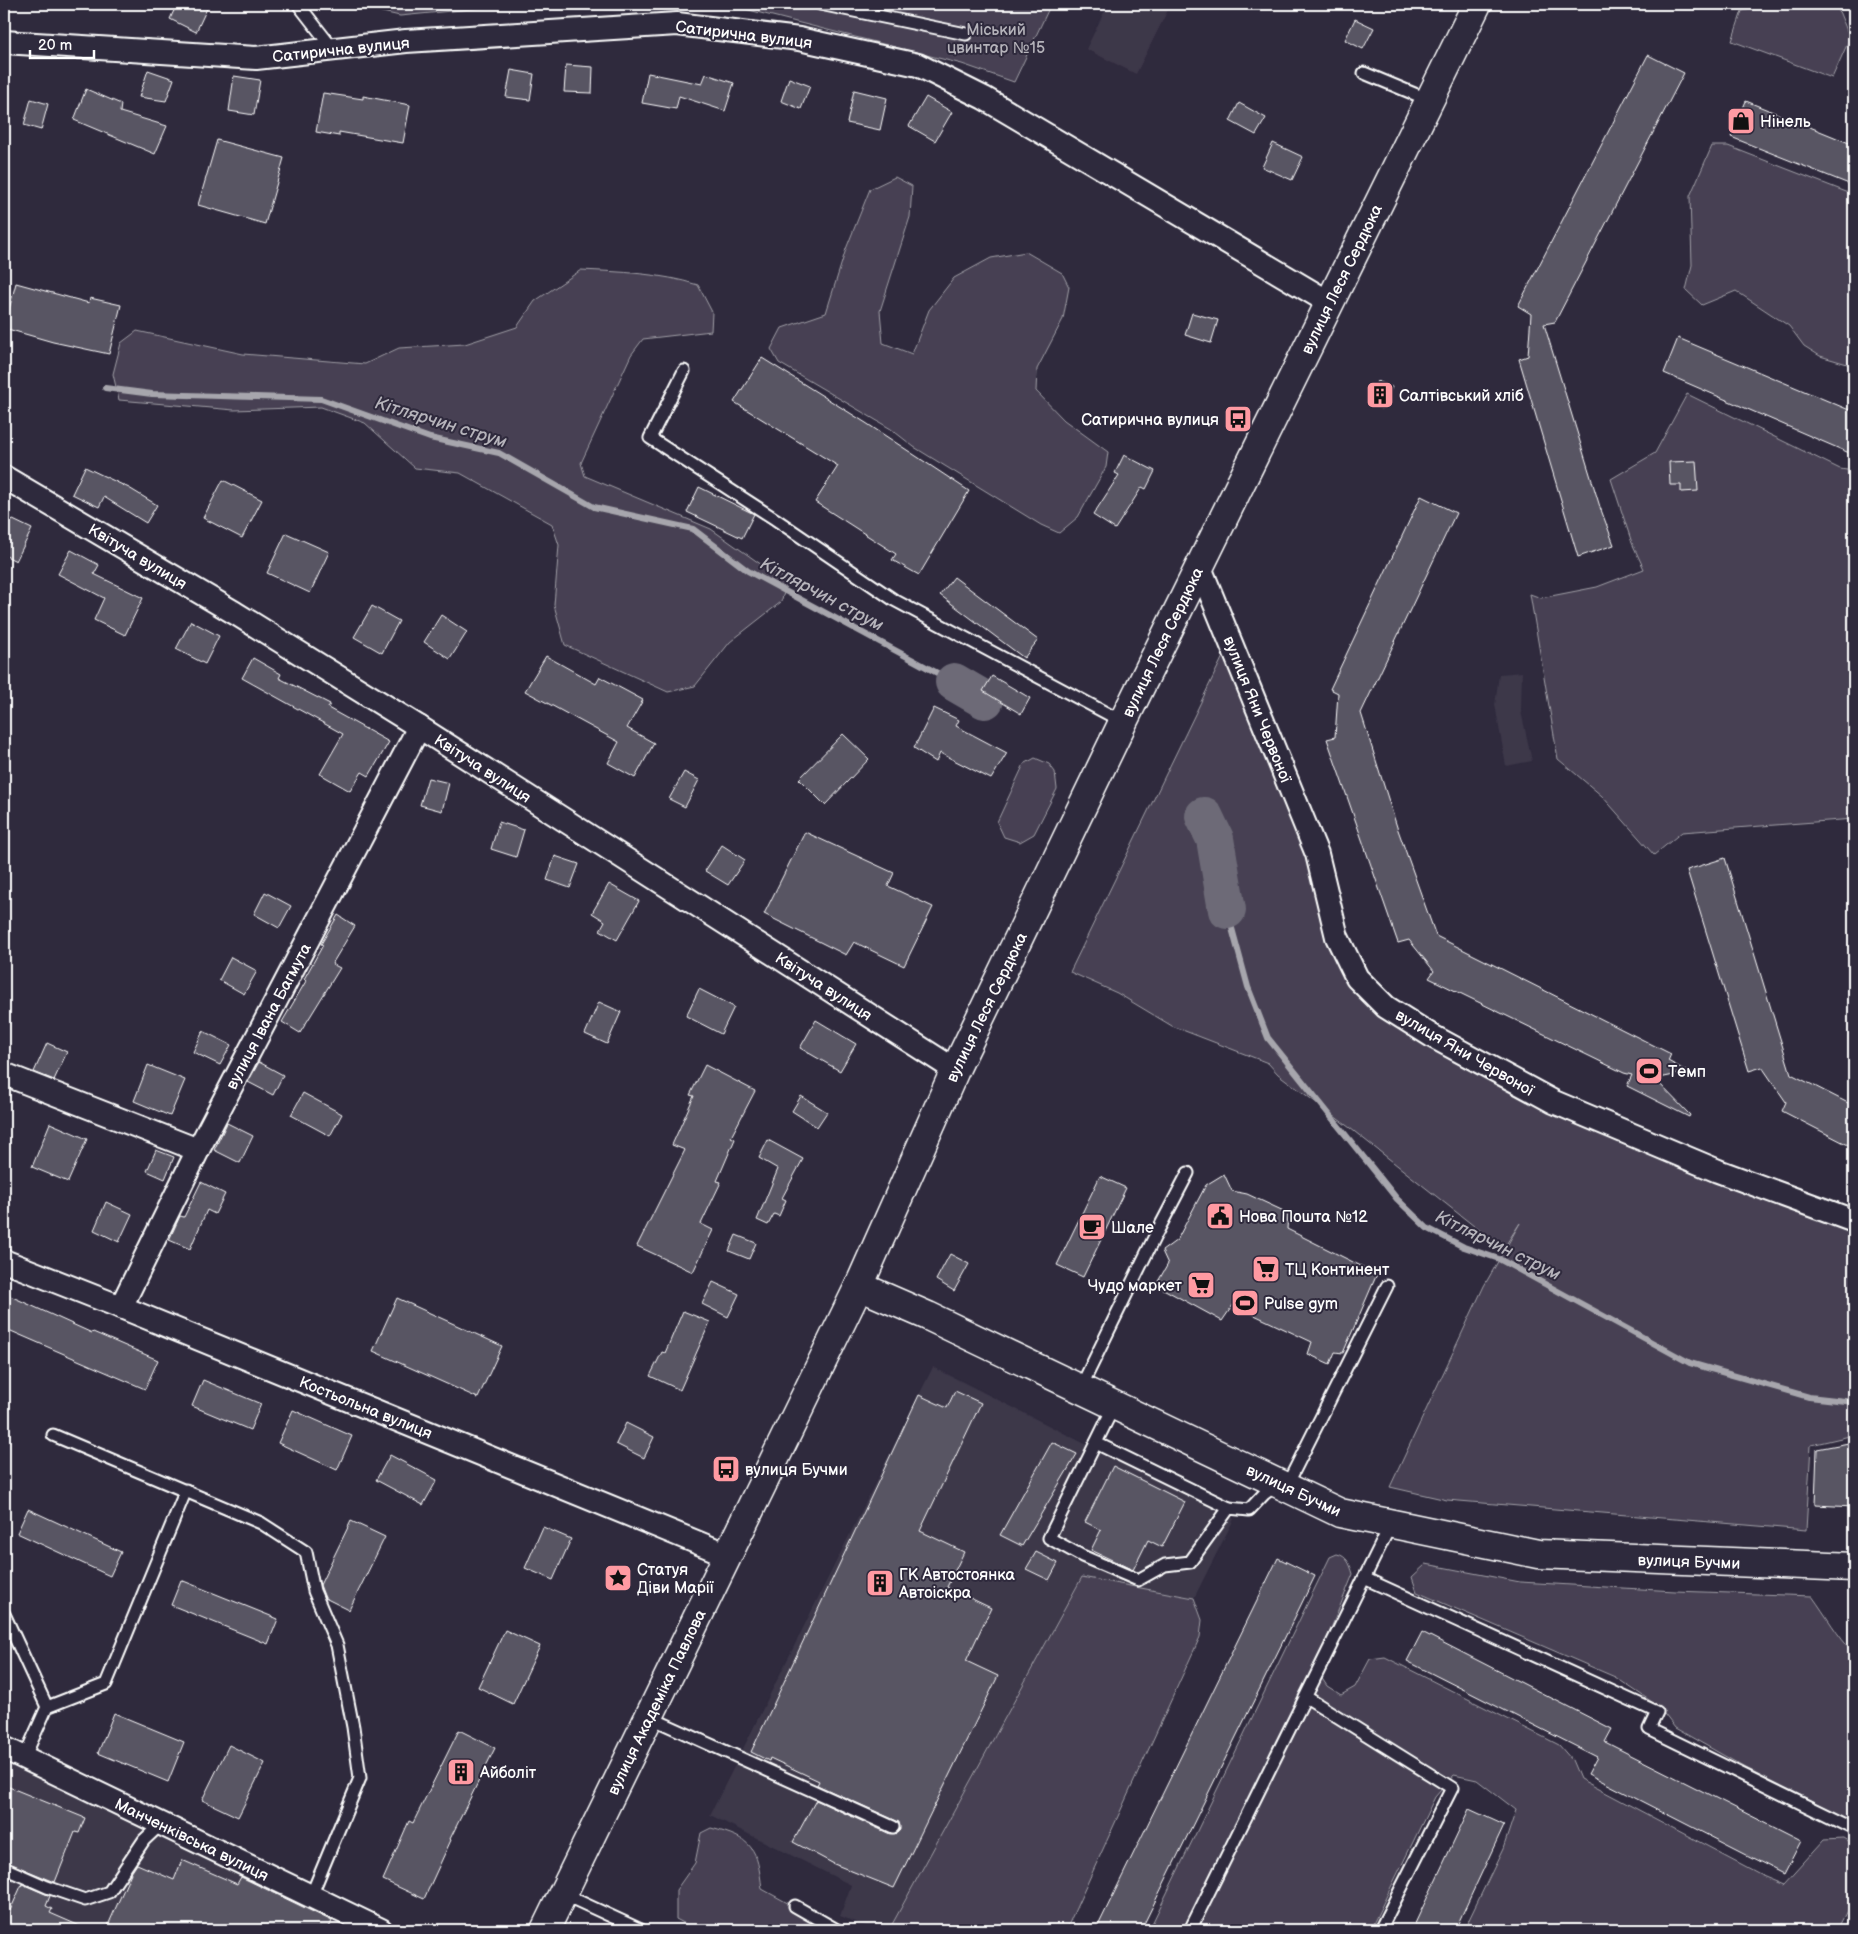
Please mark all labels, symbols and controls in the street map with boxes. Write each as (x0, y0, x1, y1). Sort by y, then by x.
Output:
street label: Сатирична вулиця (674, 18, 813, 53)
park label: Міський цвинтар №15 (947, 21, 1045, 58)
scale bar (30, 28, 94, 60)
street label: Сатирична вулиця (272, 34, 411, 67)
text: 20 m (38, 36, 72, 55)
shop icon: Нінель (1726, 106, 1756, 136)
place label: Нінель (1760, 113, 1811, 132)
street label: вулиця Леся Сердюка (1298, 201, 1387, 358)
building icon: Салтівський хліб (1365, 380, 1395, 410)
place label: Салтівський хліб (1399, 387, 1524, 406)
water label: Кітлярчин струм (372, 392, 509, 453)
bus stop icon: Сатирична вулиця (1223, 404, 1253, 434)
place label: Сатирична вулиця (1081, 411, 1219, 430)
street label: Квітуча вулиця (85, 520, 190, 594)
water label: Кітлярчин струм (756, 553, 887, 636)
street label: вулиця Леся Сердюка (1119, 564, 1208, 721)
street label: вулиця Яни Червоної (1219, 633, 1295, 787)
street label: Квітуча вулиця (430, 731, 534, 808)
street label: вулиця Леся Сердюка (943, 929, 1032, 1086)
street label: вулиця Івана Багмута (223, 940, 316, 1093)
street label: Квітуча вулиця (771, 949, 875, 1026)
street label: вулиця Яни Червоної (1392, 1006, 1538, 1101)
sports icon: Темп (1634, 1056, 1664, 1086)
place label: Темп (1668, 1063, 1706, 1082)
public building icon: Нова Пошта №12 (1205, 1201, 1235, 1231)
water label: Кітлярчин струм (1432, 1206, 1564, 1285)
place label: Нова Пошта №12 (1239, 1208, 1368, 1227)
cafe icon: Шале (1077, 1212, 1107, 1242)
place label: Шале (1111, 1219, 1154, 1238)
supermarket icon: ТЦ Континент (1251, 1254, 1281, 1284)
place label: ТЦ Континент (1285, 1261, 1390, 1280)
supermarket icon: Чудо маркет (1186, 1270, 1216, 1300)
place label: Чудо маркет (1088, 1277, 1183, 1296)
sports icon: Pulse gym (1230, 1288, 1260, 1318)
place label: Pulse gym (1264, 1295, 1338, 1314)
street label: Костьольна вулиця (296, 1373, 435, 1444)
bus stop icon: вулиця Бучми (711, 1454, 741, 1484)
place label: вулиця Бучми (745, 1461, 848, 1480)
street label: вулиця Бучми (1243, 1461, 1344, 1522)
street label: вулиця Бучми (1637, 1551, 1741, 1574)
place label: Статуя Діви Марії (637, 1561, 715, 1598)
place icon: Статуя Діви Марії (603, 1563, 633, 1593)
place label: ГК Автостоянка Автоіскра (898, 1566, 1016, 1603)
building icon: ГК Автостоянка Автоіскра (865, 1568, 895, 1598)
street label: вулиця Академіка Павлова (604, 1606, 711, 1798)
building icon: Айболіт (446, 1757, 476, 1787)
place label: Айболіт (479, 1764, 537, 1783)
street label: Манченківська вулиця (111, 1795, 271, 1886)

